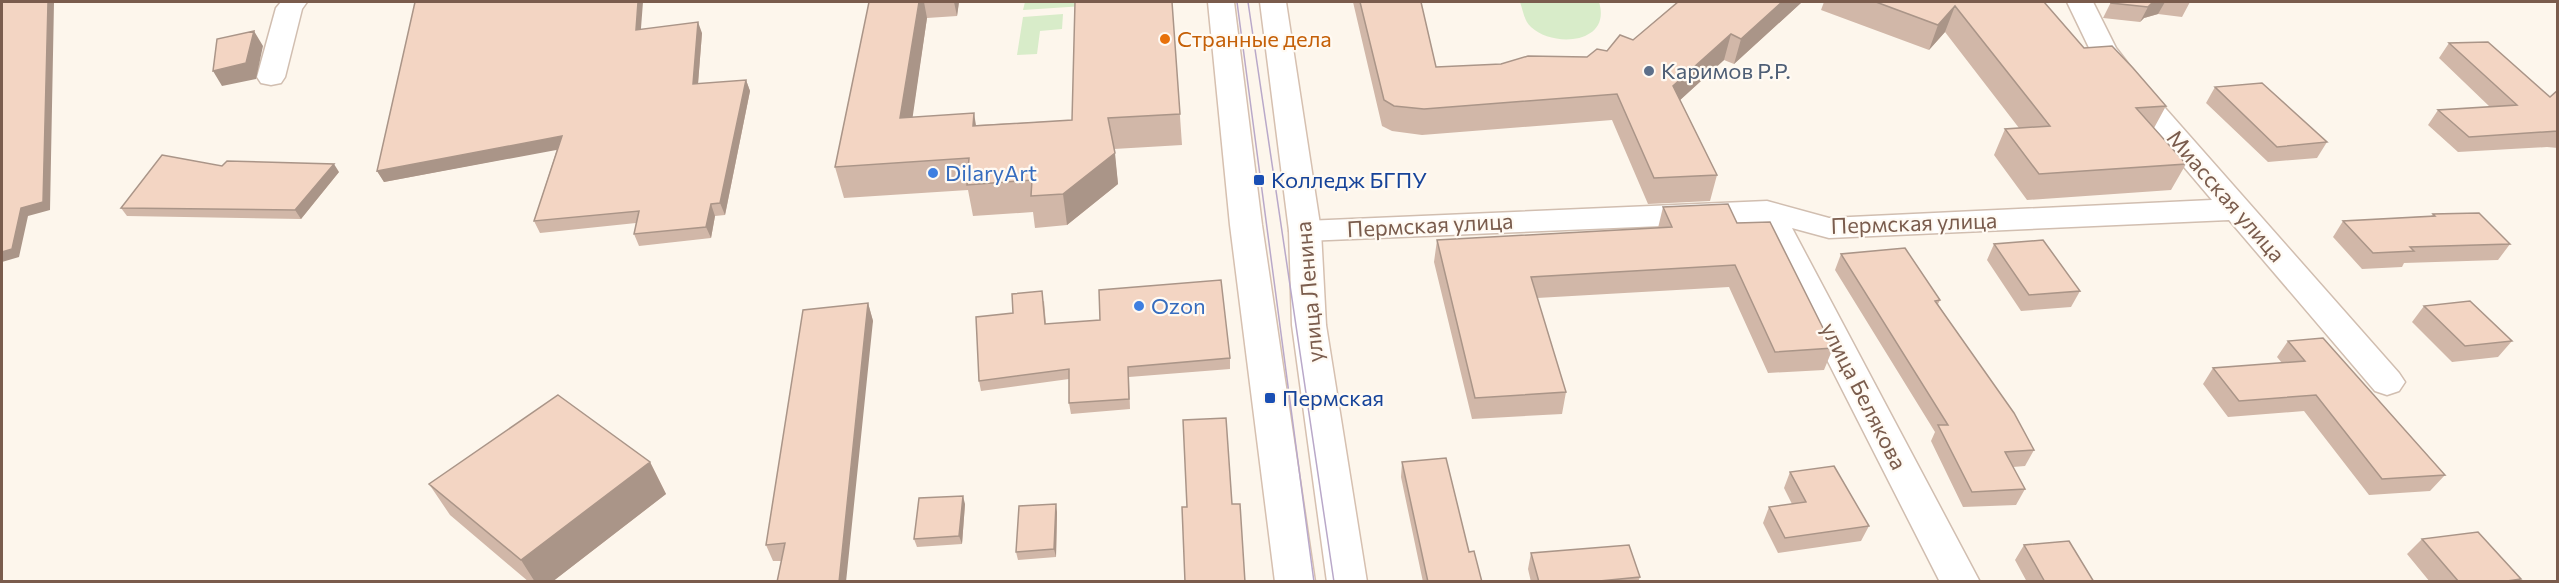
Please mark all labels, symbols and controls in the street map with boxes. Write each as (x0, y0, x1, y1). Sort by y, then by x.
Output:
place label: Странные дела (1177, 25, 1332, 52)
marker: Странные дела (1158, 32, 1172, 46)
place label: Каримов Р.Р. (1661, 57, 1791, 84)
marker: Каримов Р.Р. (1642, 64, 1656, 78)
street label: Миасская улица (2162, 124, 2291, 267)
place label: DilaryArt (945, 159, 1037, 186)
marker: DilaryArt (926, 166, 940, 180)
place label: Колледж БГПУ (1271, 166, 1427, 193)
marker: Колледж БГПУ (1252, 173, 1266, 187)
street label: Пермская улица (1830, 206, 1998, 239)
street label: Пермская улица (1346, 207, 1514, 242)
street label: улица Ленина (1289, 220, 1328, 364)
place label: Ozon (1151, 292, 1206, 319)
marker: Ozon (1132, 299, 1146, 313)
street label: улица Белякова (1816, 318, 1913, 474)
place label: Пермская (1282, 384, 1384, 411)
marker: Пермская (1263, 391, 1277, 405)

